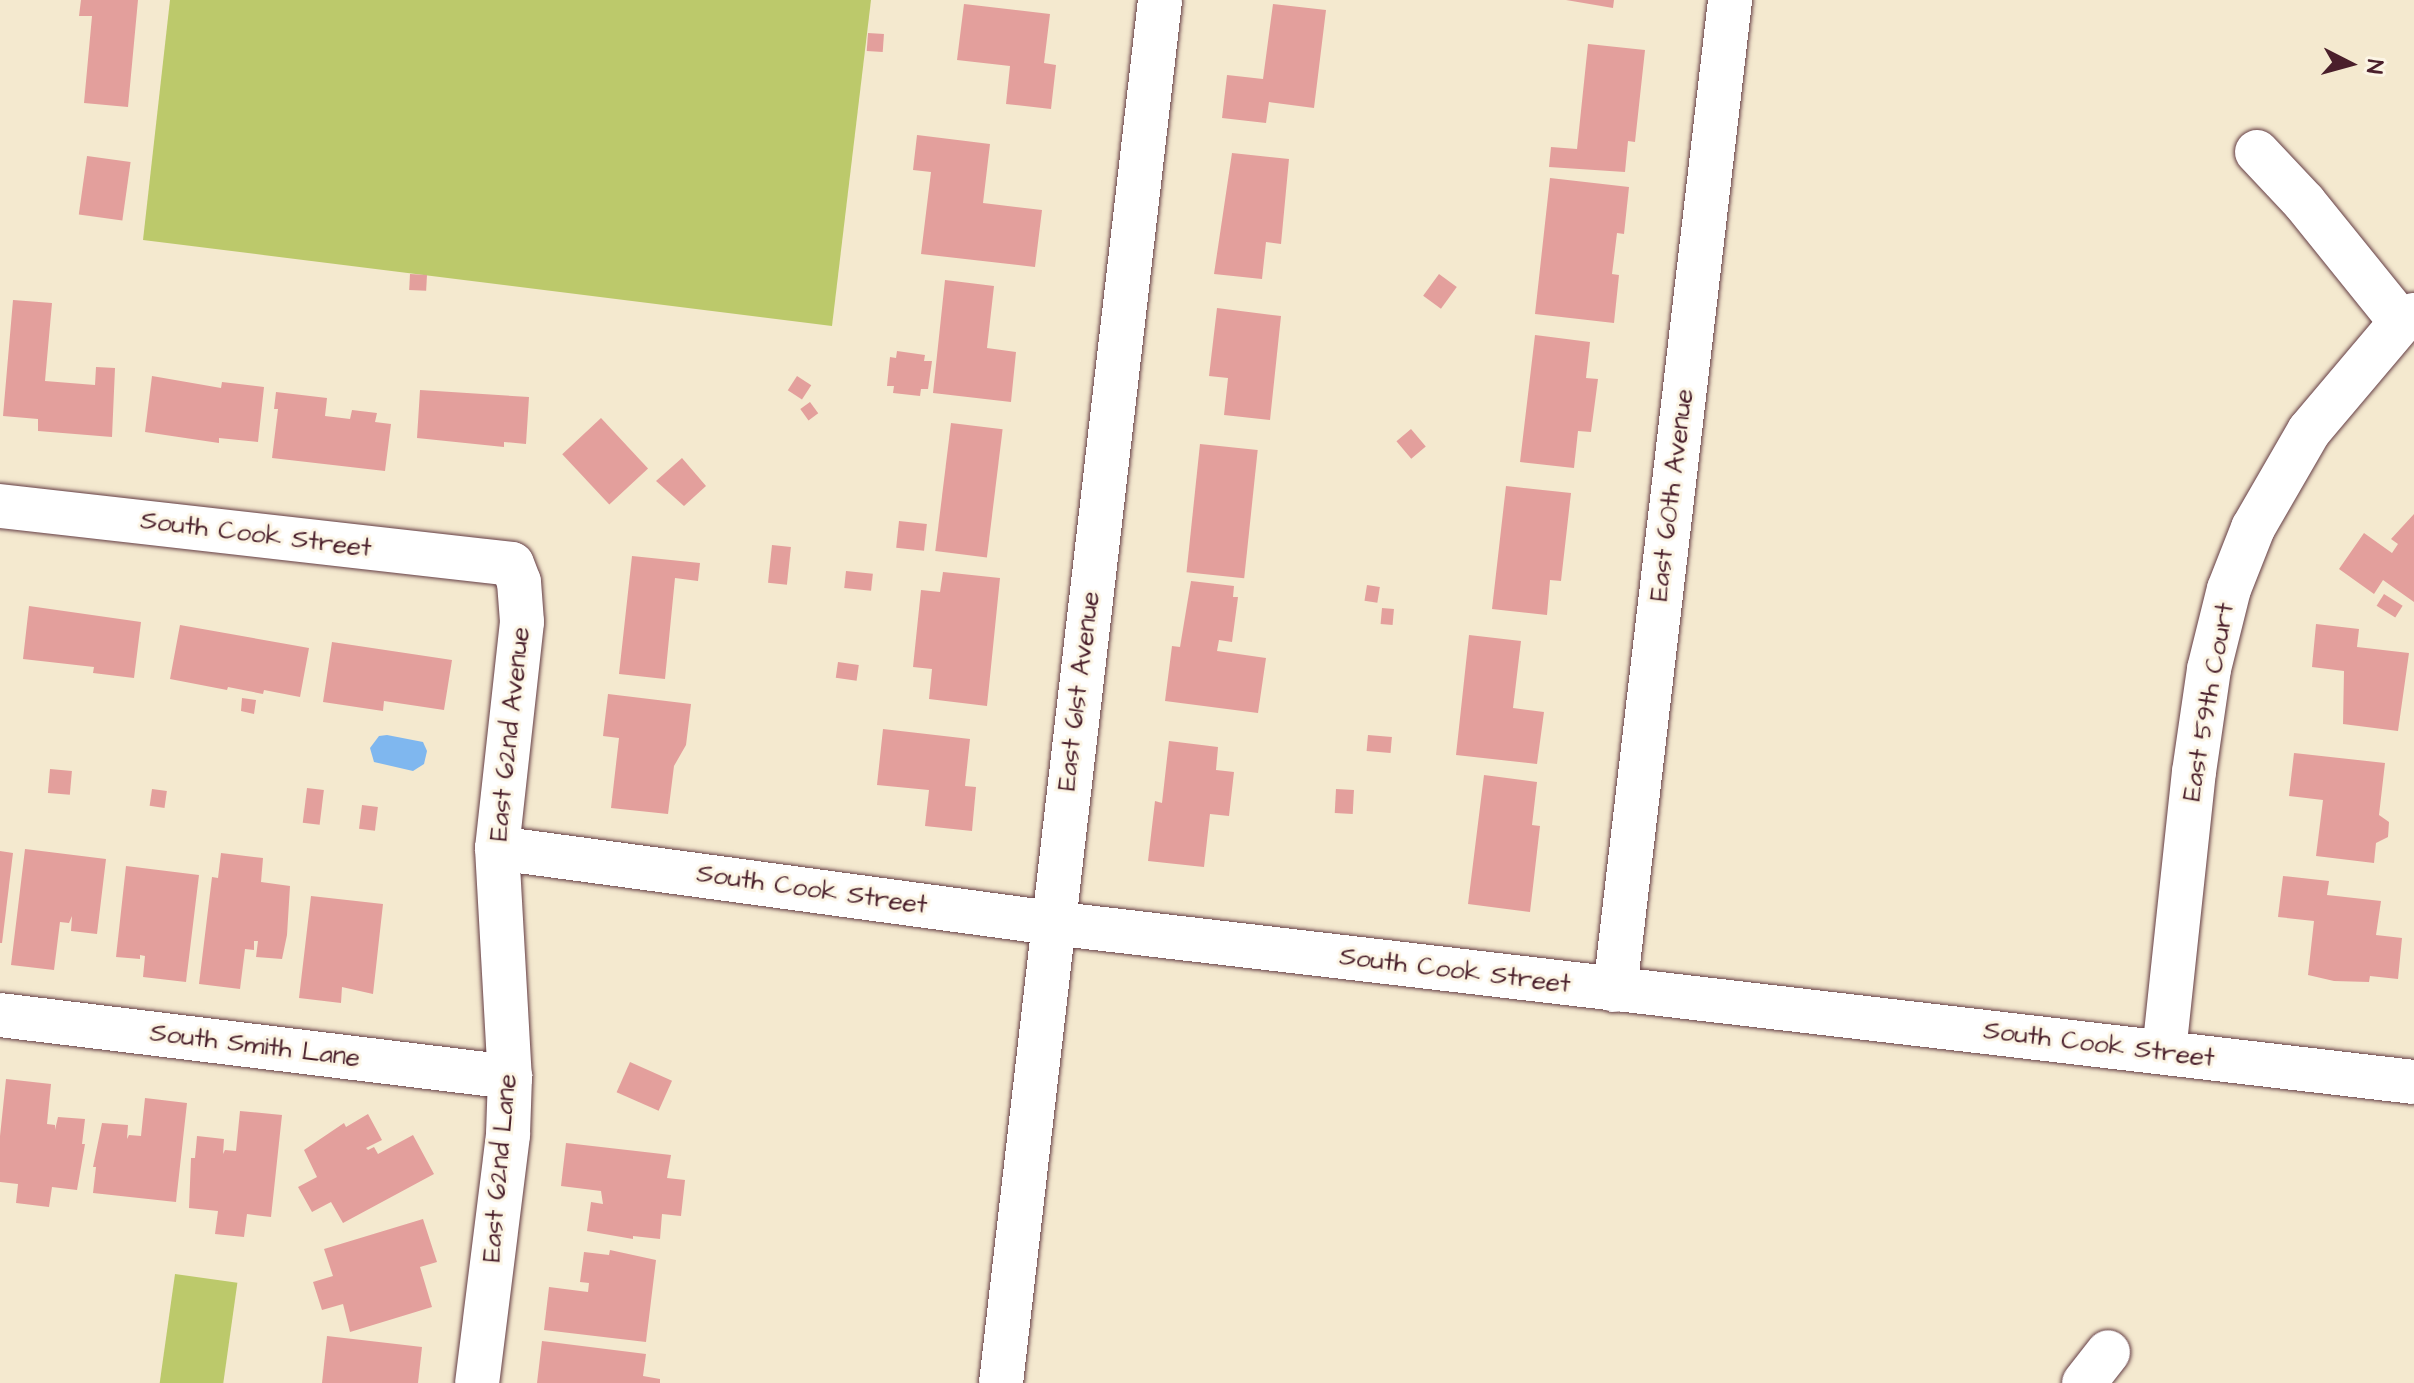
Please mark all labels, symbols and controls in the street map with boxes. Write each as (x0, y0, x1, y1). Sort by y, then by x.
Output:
north arrow (2310, 24, 2390, 104)
text: N (2358, 58, 2391, 75)
street label: East 60th Avenue (1644, 387, 1700, 603)
street label: South Cook Street (139, 505, 373, 565)
street label: East 61st Avenue (1051, 590, 1107, 792)
street label: East 59th Court (2176, 600, 2242, 804)
street label: East 62nd Avenue (483, 625, 537, 843)
street label: South Cook Street (695, 858, 929, 922)
street label: South Cook Street (1338, 941, 1572, 1001)
street label: South Cook Street (1982, 1015, 2216, 1075)
street label: South Smith Lane (148, 1018, 362, 1074)
street label: East 62nd Lane (476, 1073, 524, 1263)

